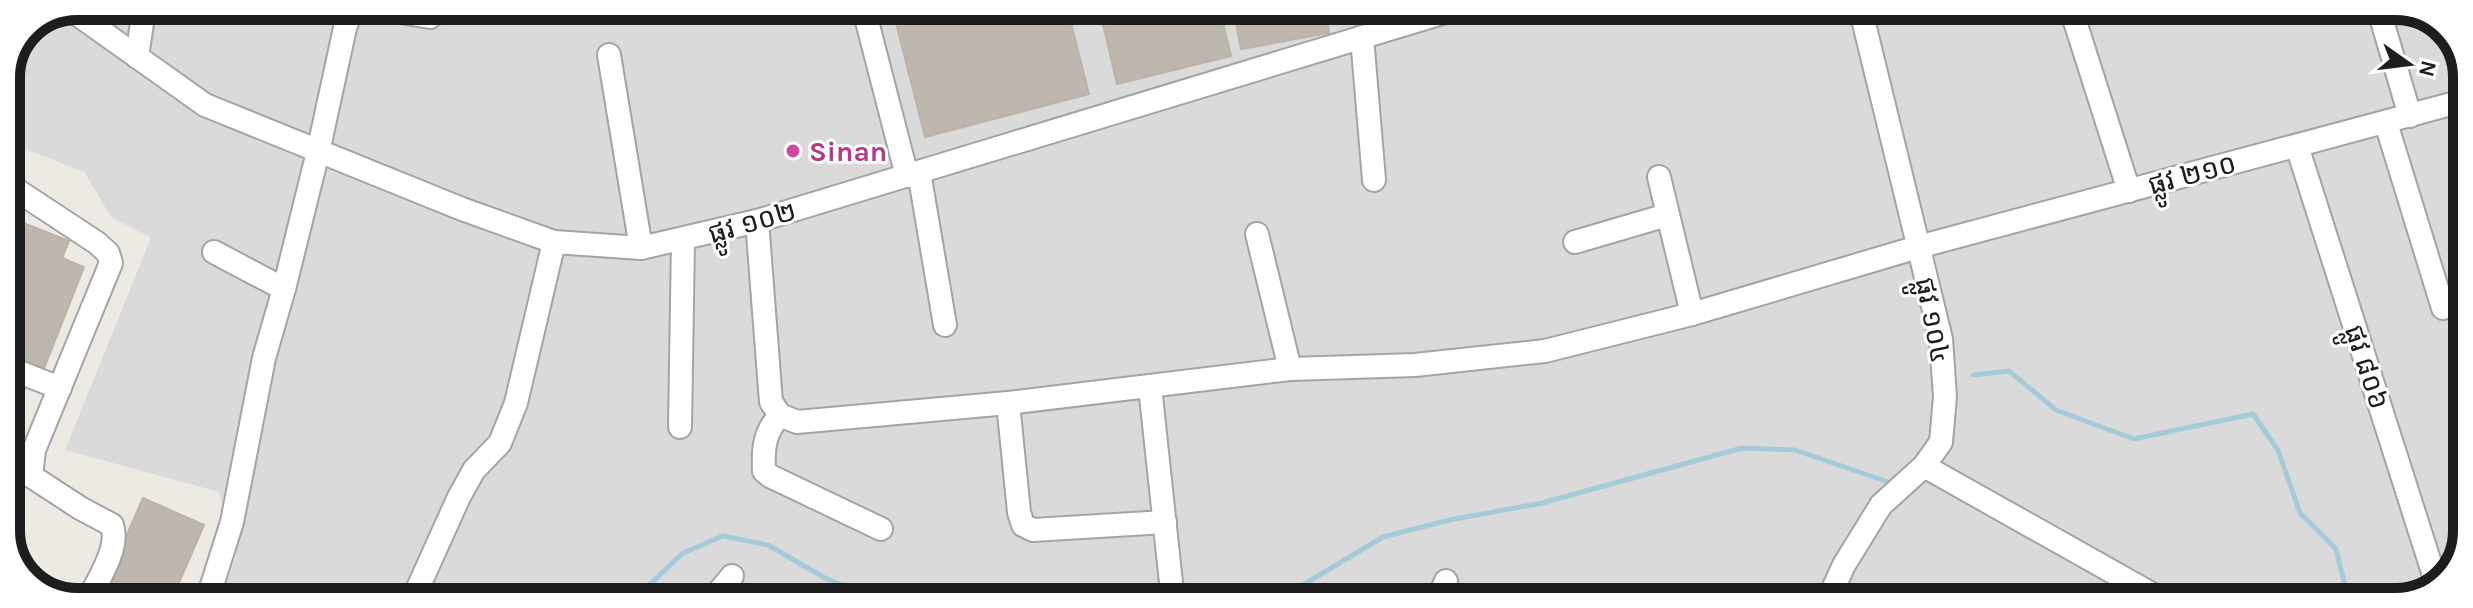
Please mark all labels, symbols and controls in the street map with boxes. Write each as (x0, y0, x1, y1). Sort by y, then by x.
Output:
north arrow (2369, 24, 2449, 104)
text: N (2413, 58, 2442, 79)
place label: Sinan (809, 135, 887, 168)
marker: Sinan (784, 142, 802, 160)
street label: ផ្លូវ ២១០ (2144, 146, 2242, 210)
street label: ផ្លូវ ១០២ (704, 194, 802, 258)
street label: ផ្លូវ ១០៤ (1900, 274, 1957, 367)
street label: ផ្លូវ ៨០៦ (2330, 321, 2396, 416)

